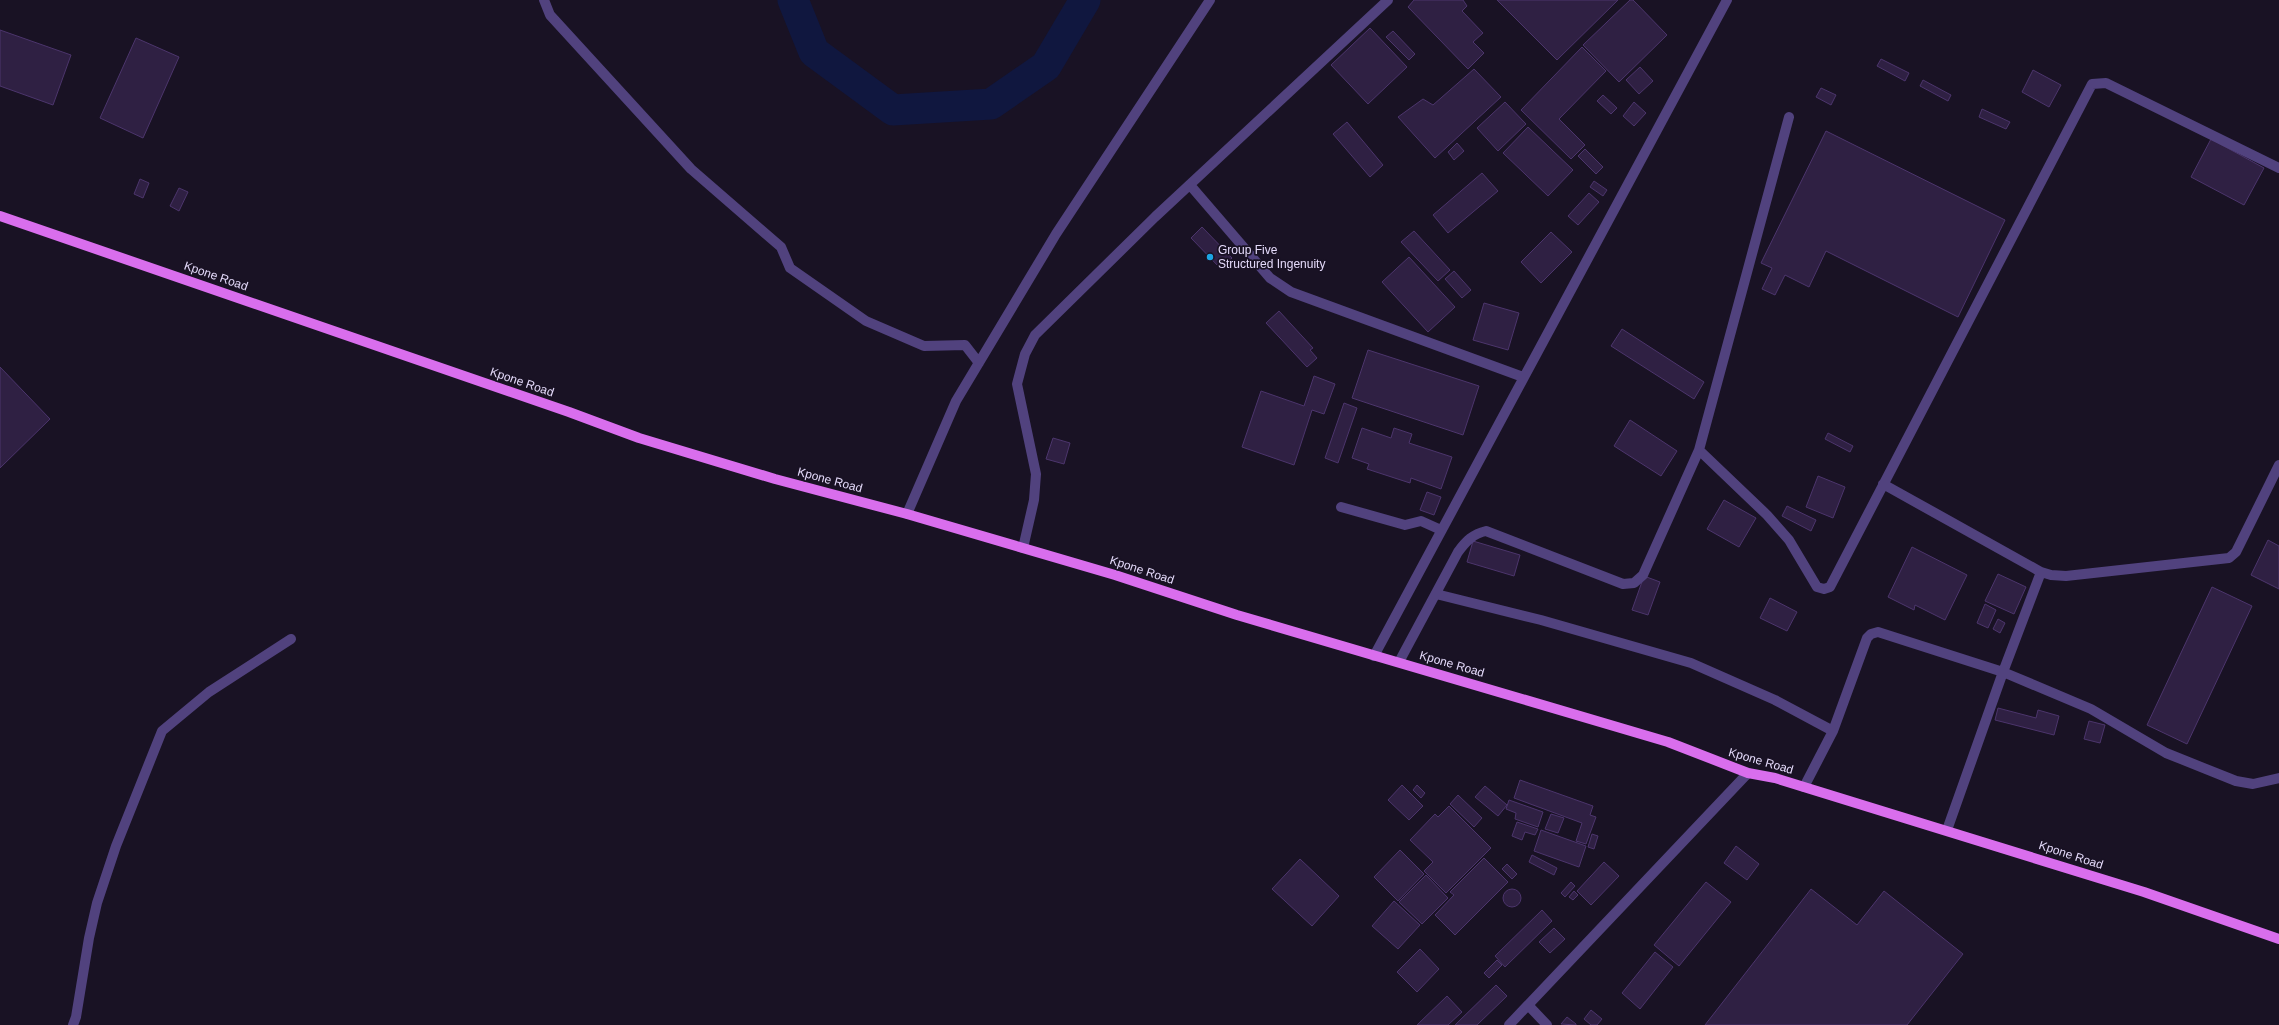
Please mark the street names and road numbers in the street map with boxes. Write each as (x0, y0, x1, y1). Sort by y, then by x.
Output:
street label: Kpone Road (182, 259, 250, 293)
street label: Kpone Road (488, 365, 556, 399)
street label: Kpone Road (796, 465, 864, 495)
street label: Kpone Road (1108, 553, 1176, 587)
street label: Kpone Road (1418, 648, 1486, 680)
street label: Kpone Road (1727, 745, 1795, 777)
street label: Kpone Road (2037, 838, 2105, 872)

